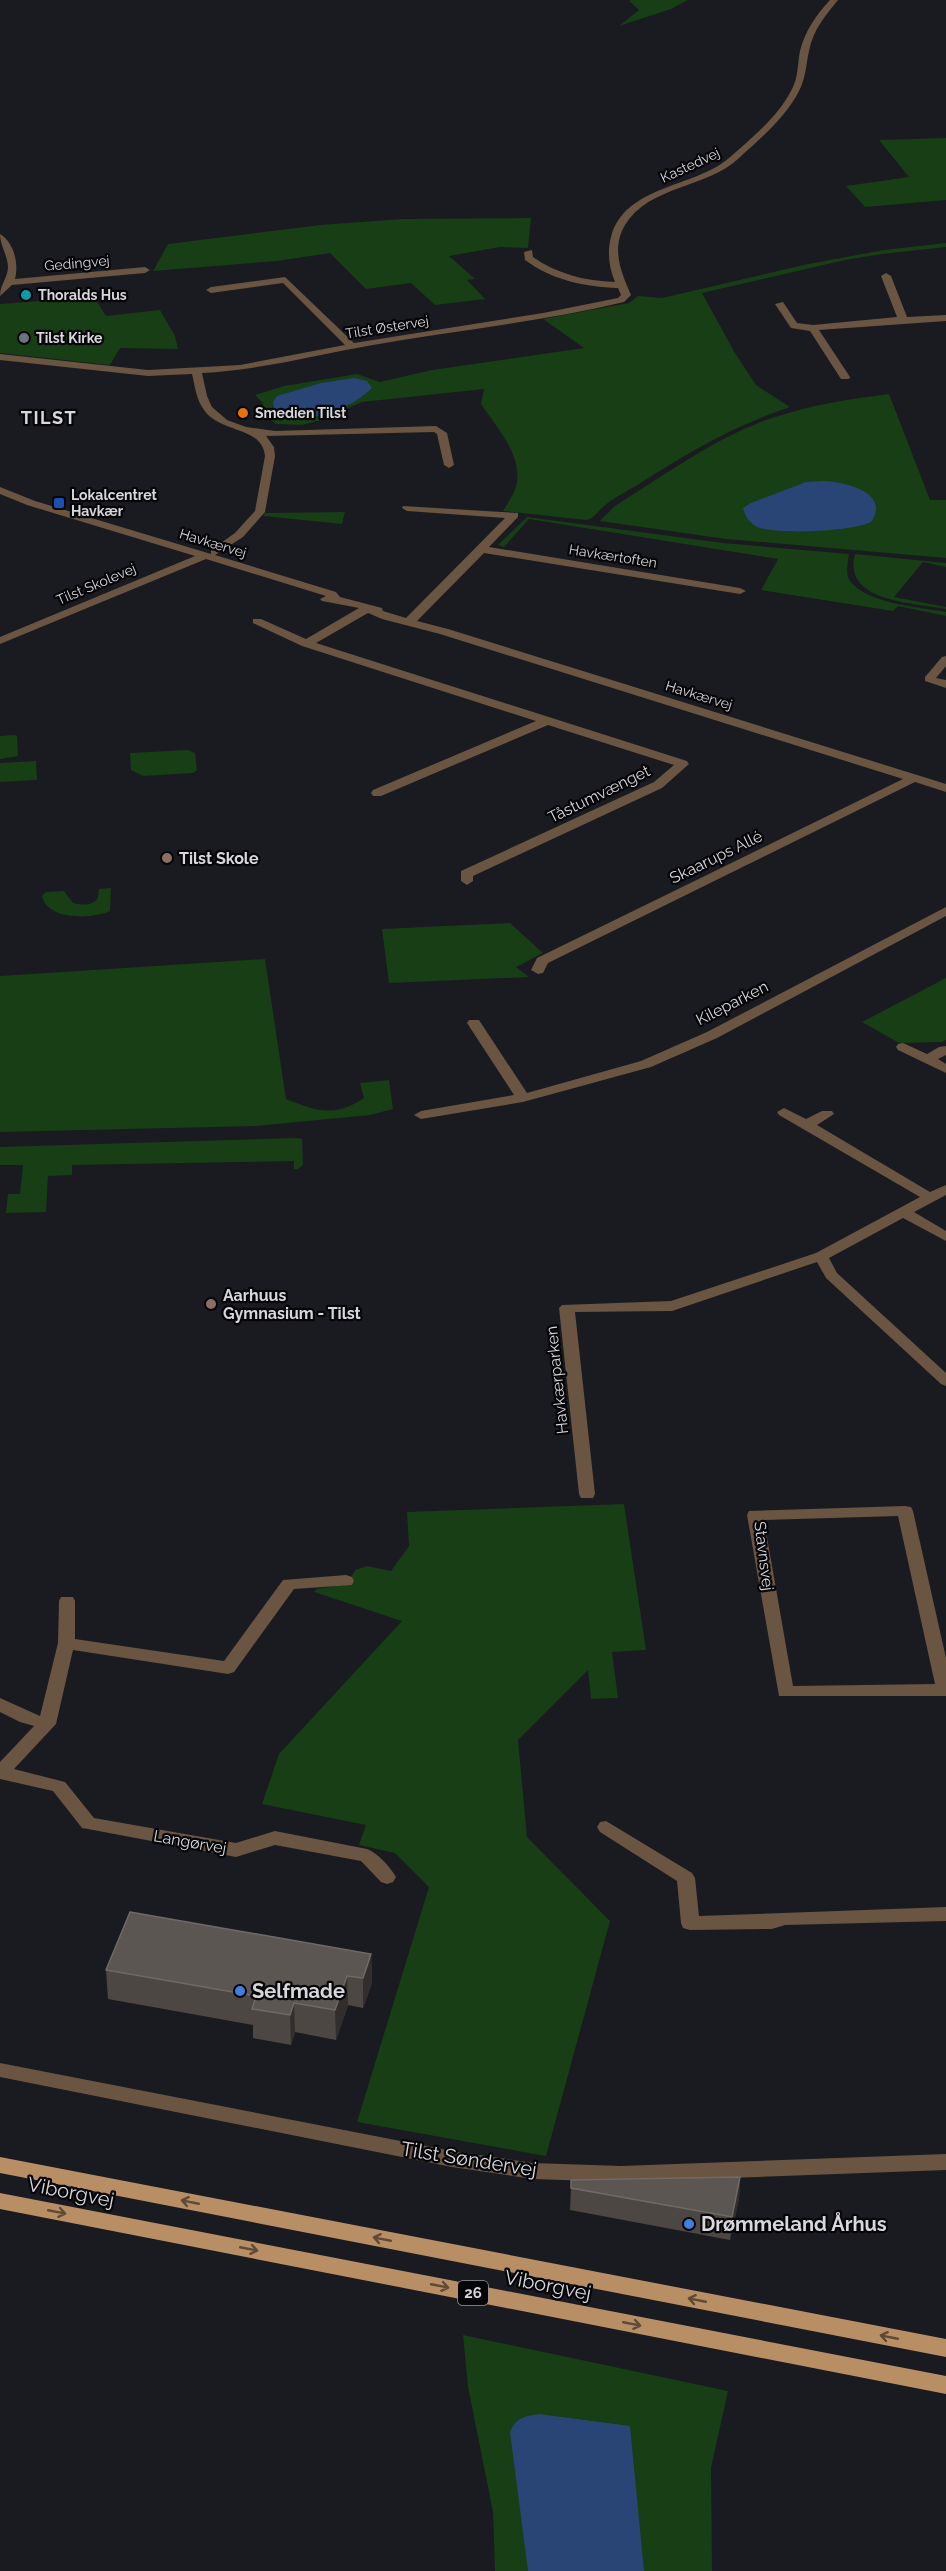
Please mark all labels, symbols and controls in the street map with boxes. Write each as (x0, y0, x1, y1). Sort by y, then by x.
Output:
street label: Kastedvej (658, 144, 722, 186)
street label: Gedingvej (44, 252, 110, 274)
place label: Thoralds Hus (38, 287, 127, 303)
marker: Thoralds Hus (19, 288, 33, 302)
street label: Tilst Østervej (344, 313, 430, 341)
place label: Tilst Kirke (36, 330, 103, 346)
marker: Tilst Kirke (17, 331, 31, 345)
place label: Smedien Tilst (255, 405, 347, 421)
marker: Smedien Tilst (236, 406, 250, 420)
district label: TILST (21, 407, 77, 428)
place label: Lokalcentret Havkær (71, 487, 157, 519)
marker: Lokalcentret Havkær (52, 496, 66, 510)
street label: Havkærvej (178, 525, 248, 561)
street label: Havkærtoften (568, 541, 658, 571)
street label: Tilst Skolevej (54, 560, 138, 608)
street label: Havkærvej (664, 677, 734, 713)
street label: Tåstumvænget (545, 761, 654, 827)
street label: Skaarups Allé (667, 826, 765, 888)
place label: Tilst Skole (179, 849, 259, 868)
marker: Tilst Skole (160, 851, 174, 865)
street label: Kileparken (693, 977, 771, 1029)
place label: Aarhuus Gymnasium - Tilst (223, 1286, 361, 1323)
marker: Aarhuus Gymnasium - Tilst (204, 1297, 218, 1311)
street label: Havkærparken (542, 1325, 572, 1435)
street label: Stavnsvej (750, 1520, 778, 1592)
street label: Langørvej (152, 1826, 228, 1858)
place label: Selfmade (252, 1979, 345, 2003)
marker: Selfmade (233, 1984, 247, 1998)
street label: Tilst Søndervej (400, 2136, 538, 2182)
street label: Viborgvej (26, 2172, 116, 2212)
one-way arrow (181, 2196, 201, 2207)
one-way arrow (47, 2207, 67, 2218)
place label: Drømmeland Århus (701, 2212, 887, 2236)
marker: Drømmeland Århus (682, 2217, 696, 2231)
one-way arrow (373, 2233, 392, 2244)
one-way arrow (239, 2244, 258, 2255)
street label: Viborgvej (503, 2265, 593, 2305)
one-way arrow (430, 2281, 450, 2292)
road number: 26 (458, 2281, 488, 2305)
one-way arrow (688, 2294, 707, 2305)
one-way arrow (621, 2319, 641, 2330)
one-way arrow (879, 2331, 899, 2342)

